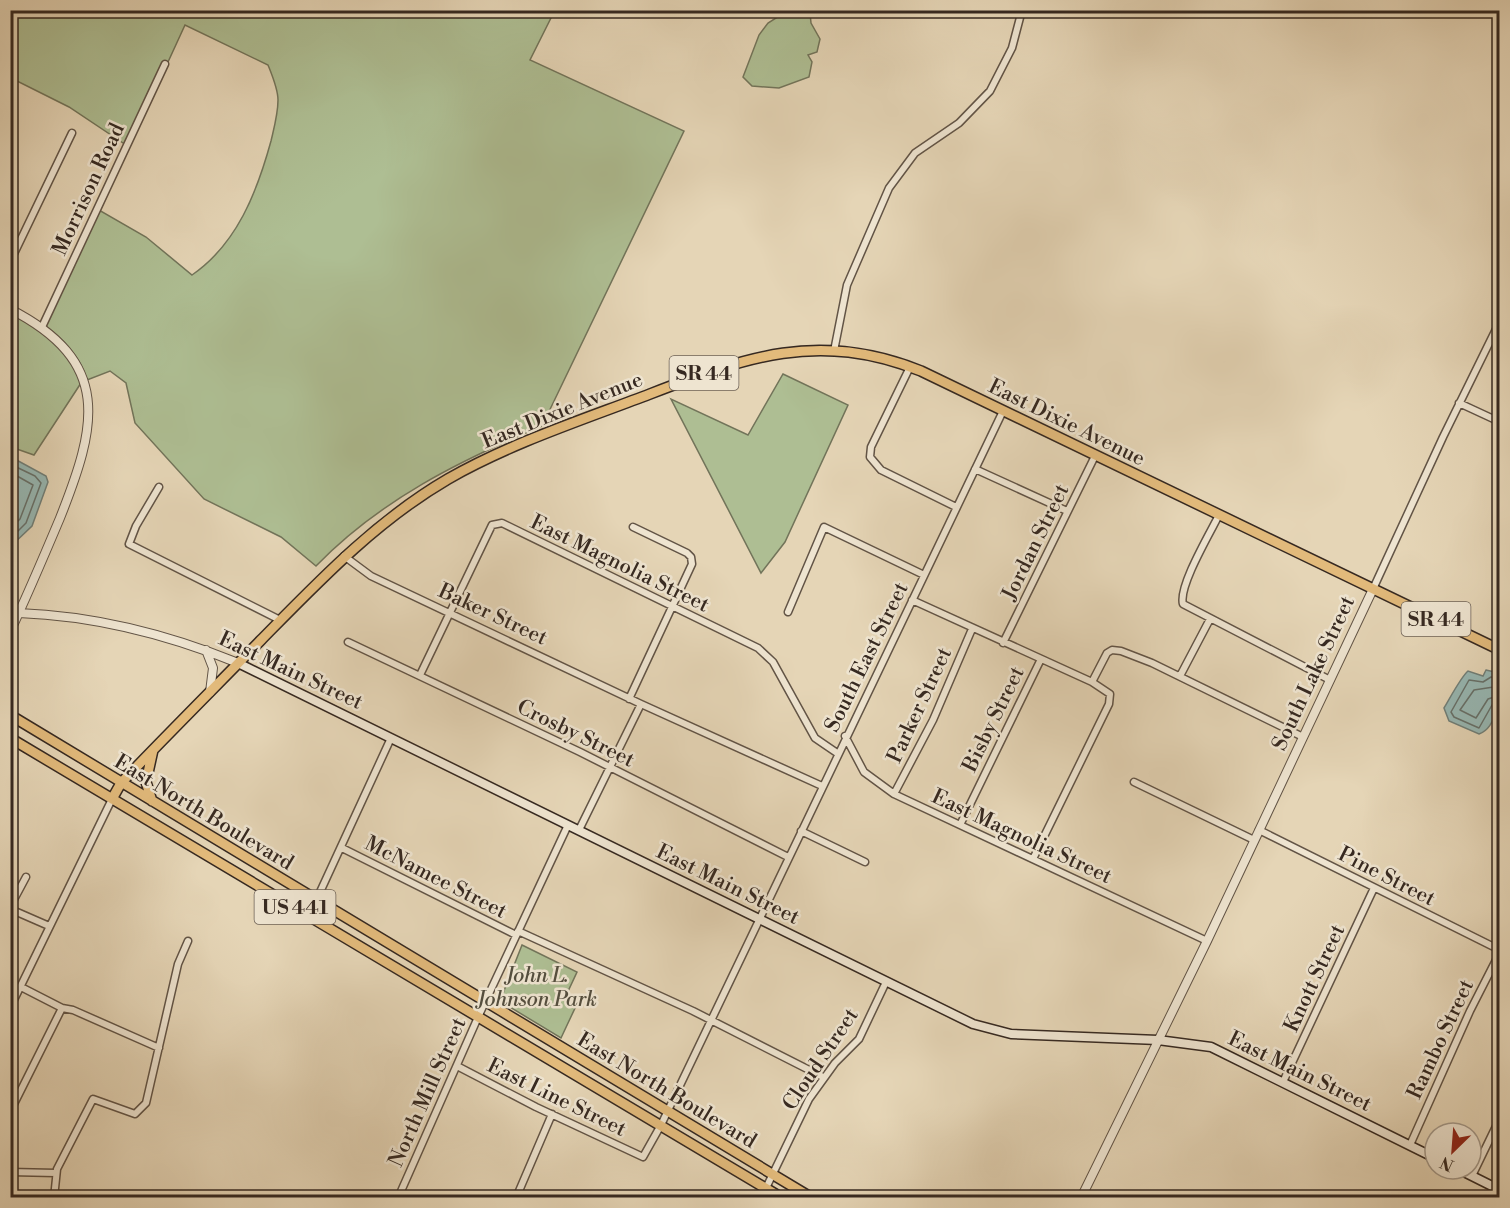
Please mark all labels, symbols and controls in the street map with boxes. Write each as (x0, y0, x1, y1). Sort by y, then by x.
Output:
street label: Morrison Road (47, 119, 131, 260)
road number: SR 44 (670, 356, 738, 390)
street label: East Dixie Avenue (478, 367, 647, 455)
street label: East Dixie Avenue (984, 374, 1149, 472)
street label: Jordan Street (996, 480, 1075, 606)
street label: East Magnolia Street (526, 509, 714, 619)
street label: Baker Street (433, 578, 552, 652)
street label: South East Street (819, 578, 915, 737)
street label: South Lake Street (1267, 591, 1361, 755)
road number: SR 44 (1402, 602, 1470, 636)
street label: East Main Street (214, 626, 367, 716)
street label: Parker Street (882, 643, 958, 767)
street label: Bisby Street (957, 662, 1031, 777)
street label: Crosby Street (513, 694, 639, 774)
street label: East North Boulevard (109, 749, 298, 877)
street label: East Magnolia Street (927, 784, 1116, 890)
street label: McNamee Street (360, 831, 511, 925)
street label: East Main Street (652, 839, 804, 931)
street label: Pine Street (1334, 841, 1440, 913)
road number: US 441 (254, 890, 336, 924)
street label: Knott Street (1279, 920, 1351, 1036)
park label: John L. Johnson Park (475, 963, 597, 1013)
street label: Rambo Street (1402, 975, 1480, 1103)
street label: Cloud Street (777, 1003, 865, 1116)
street label: North Mill Street (383, 1013, 473, 1171)
street label: East Main Street (1224, 1026, 1376, 1118)
street label: East North Boulevard (572, 1027, 761, 1155)
street label: East Line Street (483, 1053, 631, 1143)
north arrow (1423, 1121, 1483, 1181)
text: N (1437, 1152, 1457, 1175)

